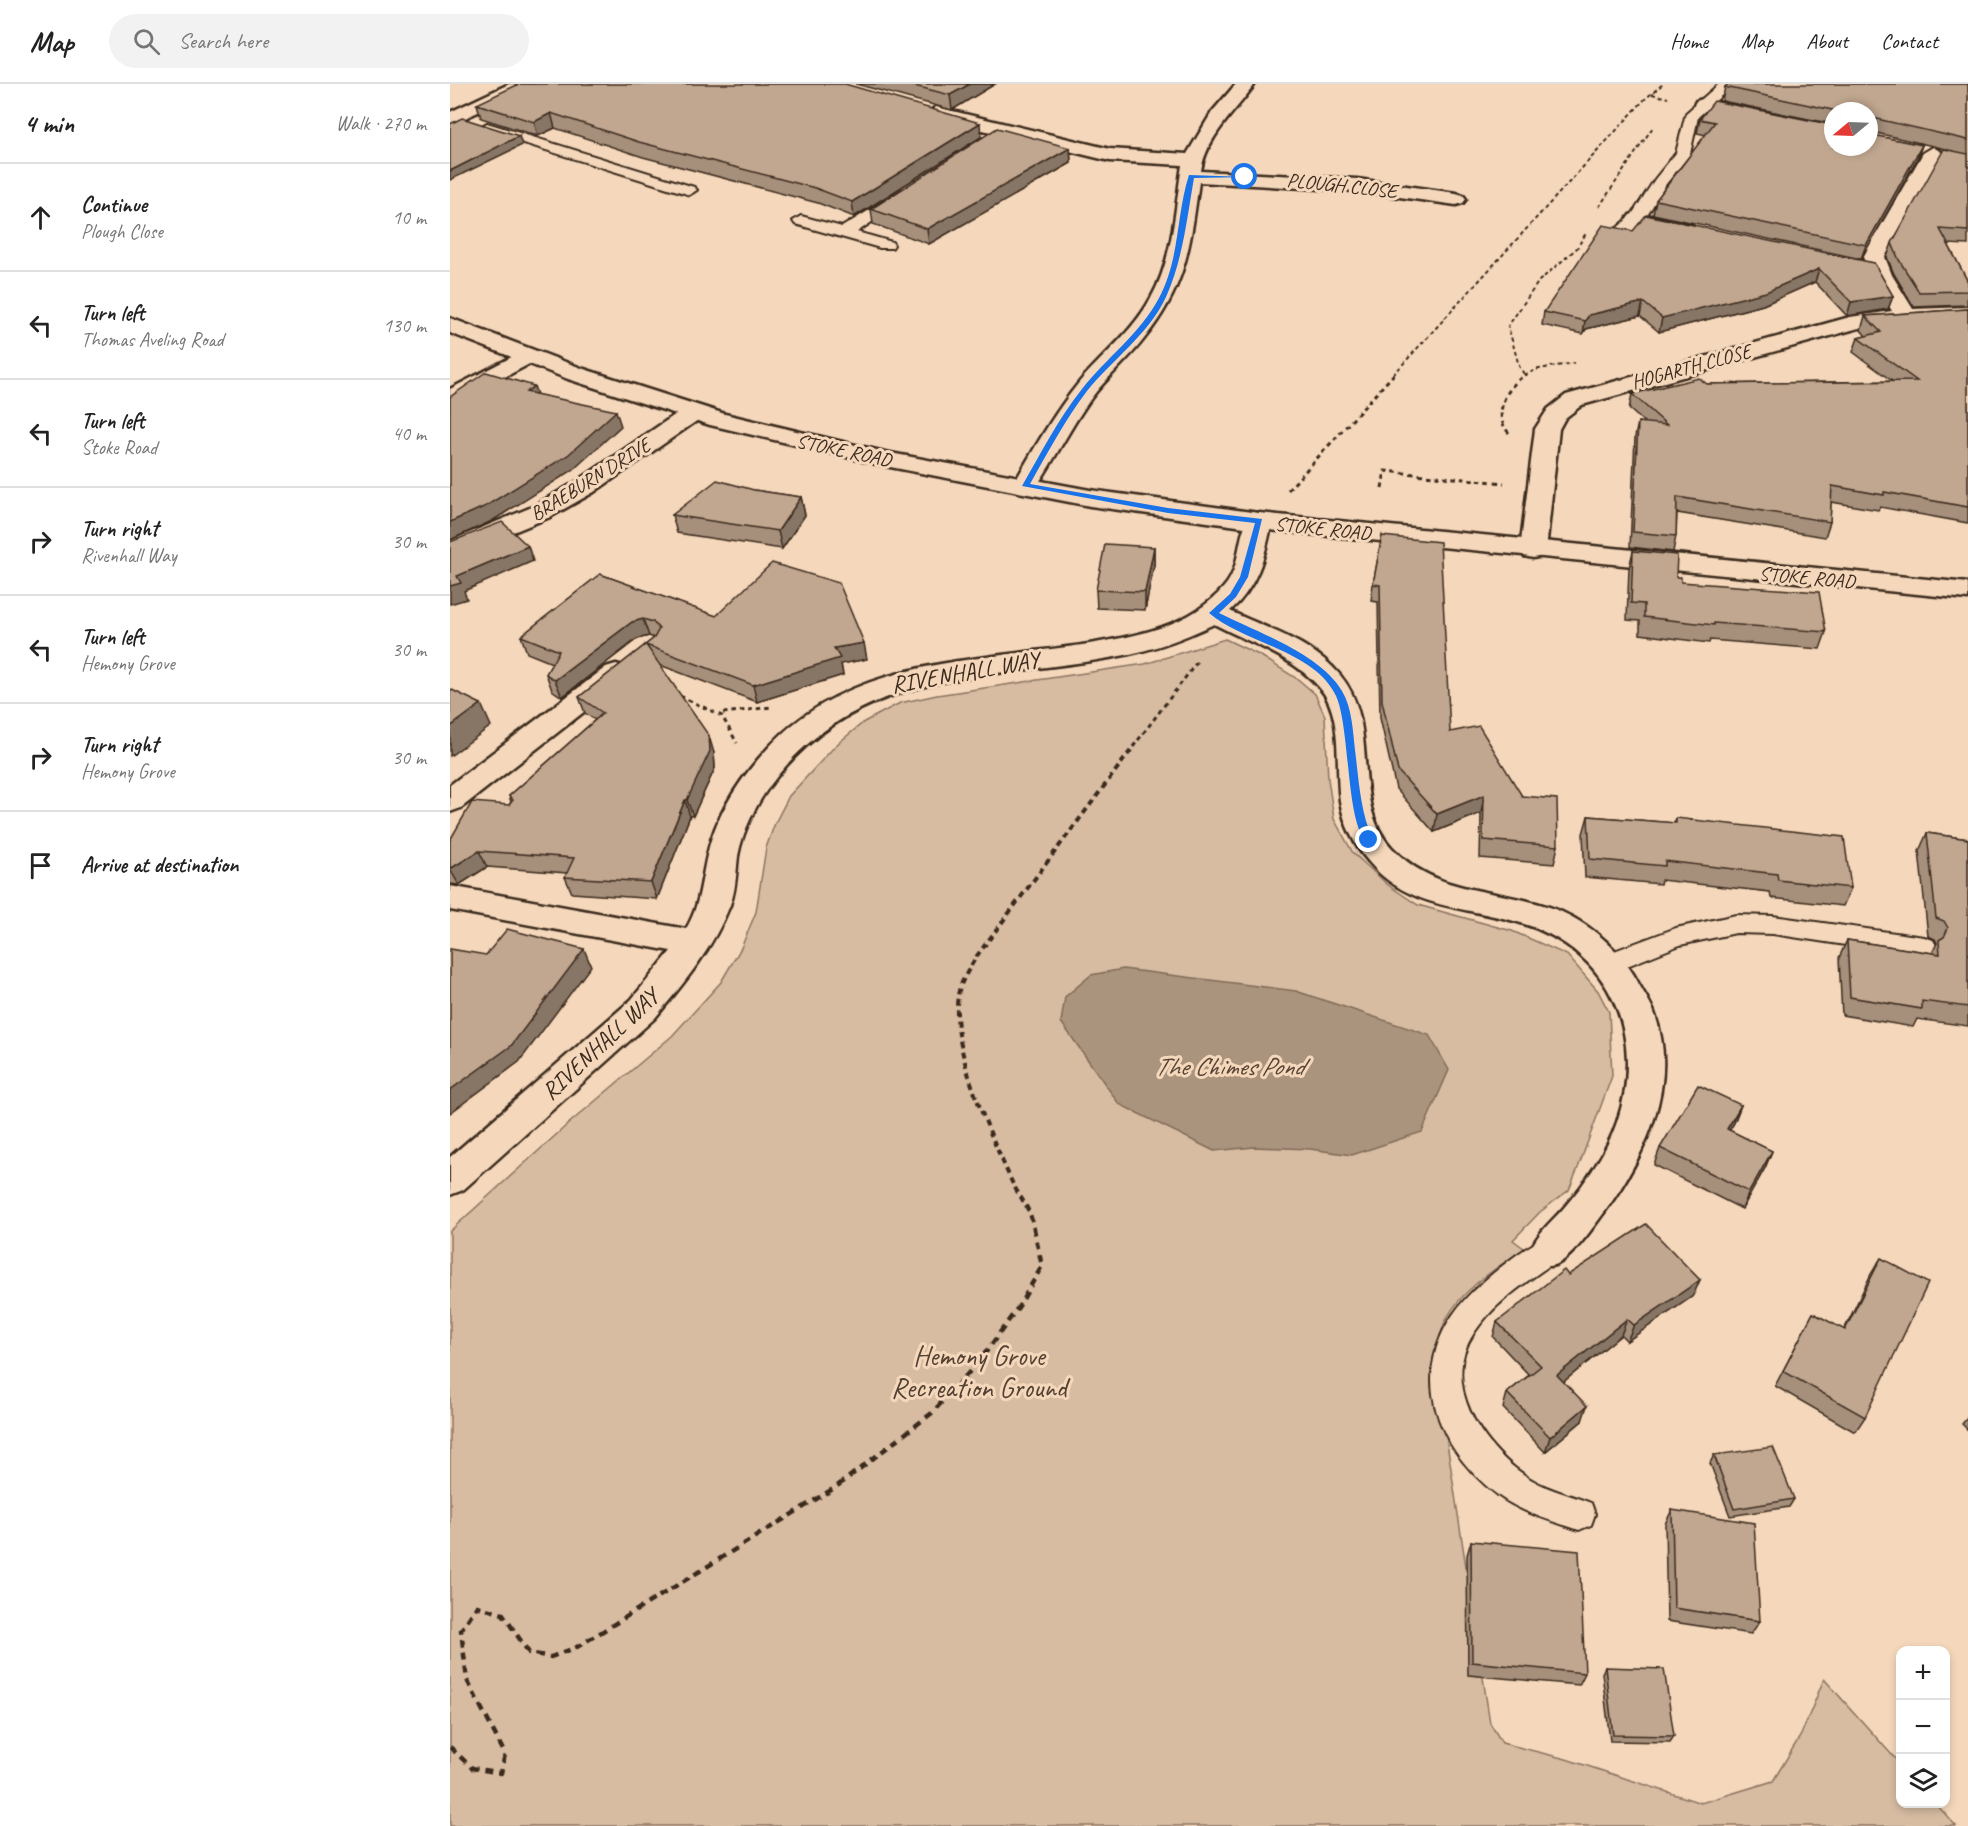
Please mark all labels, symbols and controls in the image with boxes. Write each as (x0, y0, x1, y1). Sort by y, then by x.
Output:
search box (109, 14, 529, 68)
text: Map (30, 24, 73, 59)
icon: search (130, 25, 163, 58)
text: Search here (178, 27, 268, 55)
text: Home (1670, 28, 1708, 54)
text: Map (1741, 28, 1773, 54)
text: About (1806, 28, 1848, 54)
text: Contact (1881, 28, 1938, 54)
north arrow (1824, 102, 1878, 156)
text: 4 min (24, 107, 74, 140)
text: Walk · 270 m (336, 111, 426, 136)
route start (1231, 163, 1257, 189)
street label: PLOUGH CLOSE (1286, 167, 1401, 204)
text: Continue (81, 191, 147, 219)
icon: ahead (24, 201, 57, 234)
text: 10 m (392, 205, 426, 230)
text: Plough Close (81, 219, 163, 244)
text: Turn left (81, 299, 145, 327)
icon: left (24, 309, 57, 342)
text: 130 m (383, 313, 426, 338)
text: Thomas Aveling Road (81, 327, 224, 352)
street label: HOGARTH CLOSE (1629, 338, 1757, 394)
text: Turn left (81, 407, 145, 435)
icon: left (24, 417, 57, 450)
text: 40 m (392, 421, 426, 446)
street label: STOKE ROAD (794, 428, 895, 473)
street label: BRAEBURN DRIVE (526, 431, 658, 526)
text: Stoke Road (81, 435, 157, 460)
street label: STOKE ROAD (1274, 511, 1373, 546)
text: Turn right (81, 515, 158, 543)
icon: right (24, 525, 57, 558)
text: 30 m (392, 529, 426, 554)
text: Rivenhall Way (81, 543, 177, 568)
street label: STOKE ROAD (1758, 561, 1857, 594)
text: Turn left (81, 623, 145, 651)
icon: left (24, 633, 57, 666)
text: 30 m (392, 637, 426, 662)
street label: RIVENHALL WAY (889, 644, 1045, 700)
text: Hemony Grove (81, 651, 175, 676)
text: Turn right (81, 731, 158, 759)
icon: right (24, 741, 57, 774)
text: 30 m (392, 745, 426, 770)
text: Hemony Grove (81, 759, 175, 784)
route end (1355, 826, 1381, 852)
icon: arrive (24, 849, 57, 882)
text: Arrive at destination (81, 851, 238, 879)
street label: RIVENHALL WAY (535, 979, 668, 1106)
water label: The Chimes Pond (1155, 1050, 1311, 1083)
park label: Hemony Grove Recreation Ground (891, 1338, 1071, 1405)
map controls (1896, 1646, 1950, 1808)
button: + (1896, 1646, 1950, 1700)
button: − (1896, 1700, 1950, 1754)
button: layers (1896, 1754, 1950, 1808)

